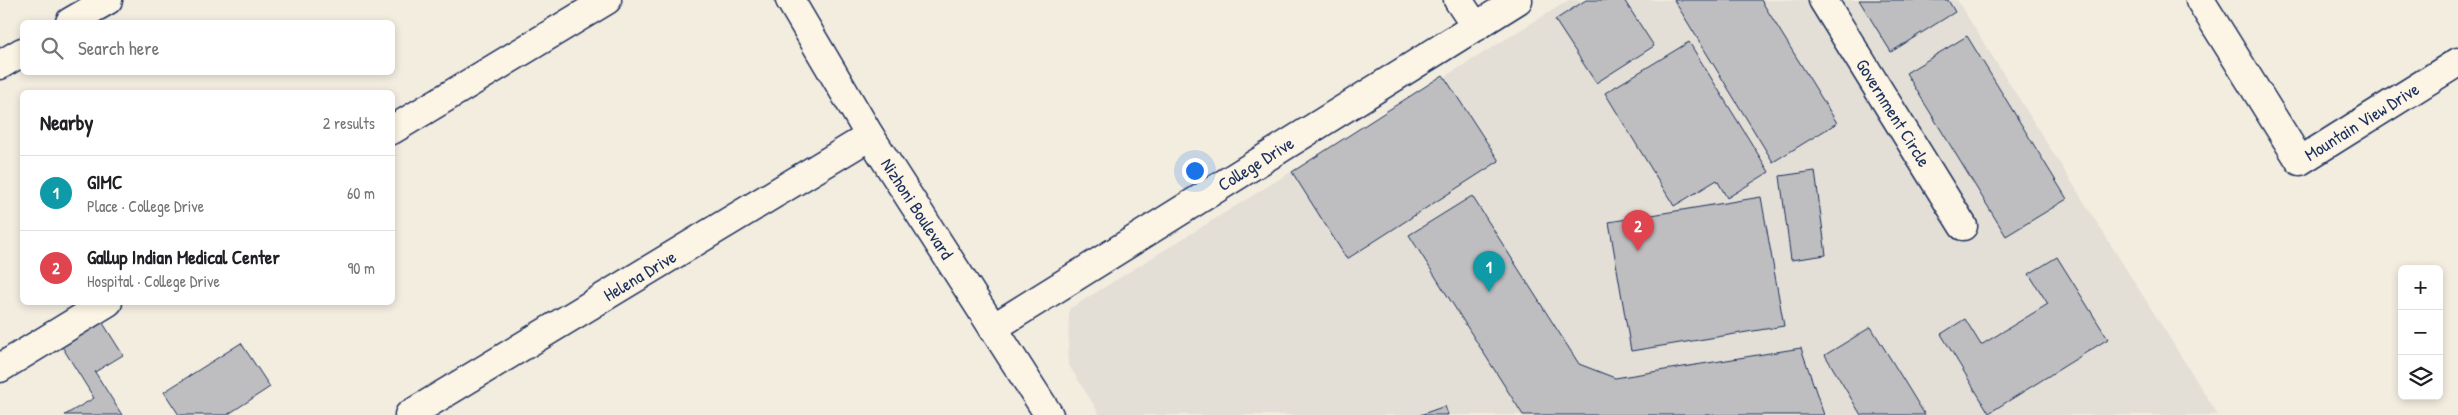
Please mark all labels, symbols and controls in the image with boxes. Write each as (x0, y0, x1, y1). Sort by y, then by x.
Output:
search box (20, 20, 395, 75)
icon: search (38, 34, 66, 62)
text: Search here (78, 35, 159, 61)
street label: Government Circle (1850, 54, 1937, 172)
street label: Mountain View Drive (2300, 76, 2424, 167)
text: Nearby (40, 108, 93, 137)
text: 2 results (323, 112, 375, 134)
street label: College Drive (1213, 130, 1299, 197)
street label: Nizhoni Boulevard (875, 153, 960, 264)
your location (1182, 158, 1208, 184)
text: GIMC (87, 169, 122, 195)
text: 1 (53, 182, 59, 204)
text: 60 m (347, 182, 375, 204)
text: Place · College Drive (87, 195, 204, 217)
pin: 2 (1622, 210, 1654, 251)
text: Gallup Indian Medical Center (87, 244, 280, 270)
street label: Helena Drive (599, 244, 681, 307)
pin: 1 (1473, 251, 1505, 292)
text: 2 (52, 257, 60, 279)
text: 90 m (347, 257, 375, 279)
map controls (2398, 265, 2443, 400)
button: + (2398, 265, 2443, 310)
text: Hospital · College Drive (87, 270, 220, 292)
button: − (2398, 310, 2443, 355)
button: layers (2398, 355, 2443, 400)

